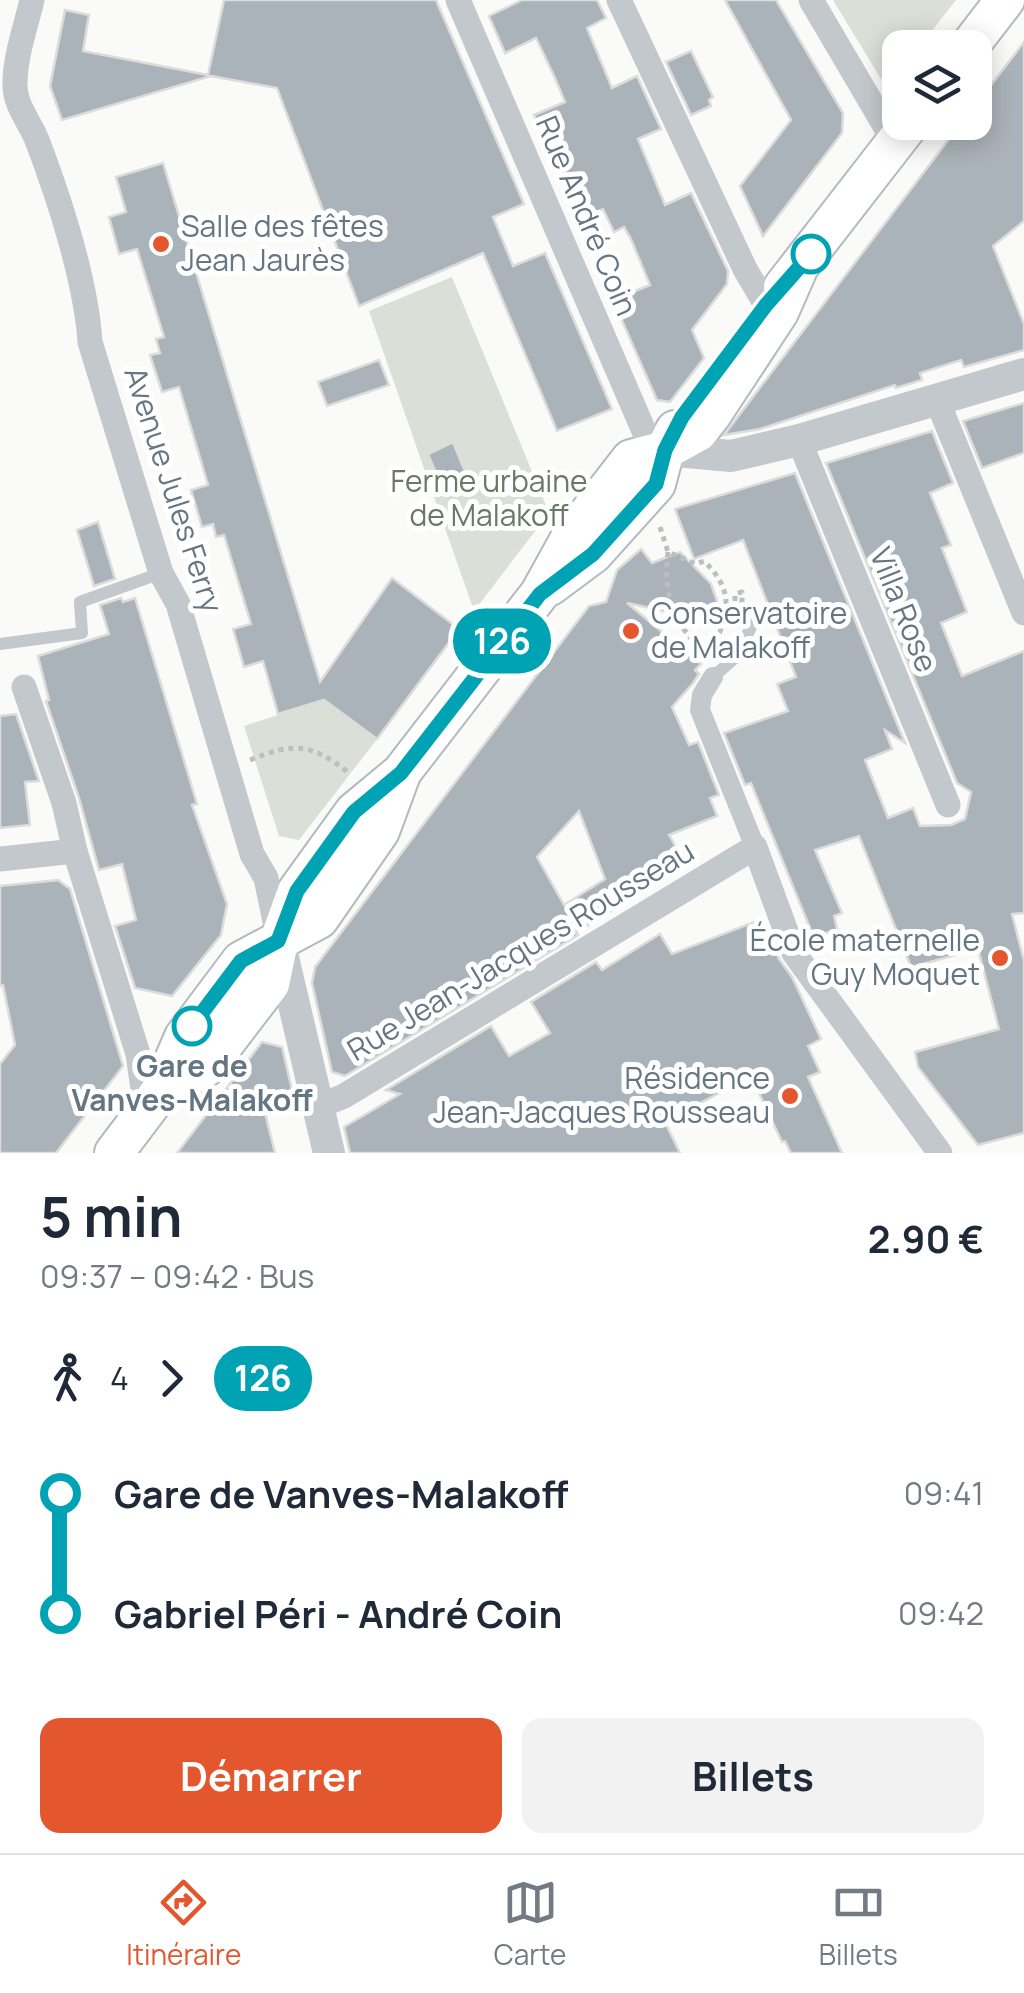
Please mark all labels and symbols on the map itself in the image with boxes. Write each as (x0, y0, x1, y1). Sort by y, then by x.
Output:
street label: Rue André Coin (527, 109, 648, 322)
place label: Salle des fêtes Jean Jaurès (181, 205, 384, 280)
marker: Salle des fêtes Jean Jaurès (150, 233, 172, 255)
unlabelled marker (792, 235, 830, 273)
street label: Avenue Jules Ferry (115, 361, 234, 618)
park label: Ferme urbaine de Malakoff (390, 460, 588, 535)
street label: Villa Rose (861, 541, 948, 678)
place label: Conservatoire de Malakoff (651, 592, 847, 667)
line badge: 126 (444, 608, 560, 674)
marker: Conservatoire de Malakoff (620, 620, 642, 642)
street label: Rue Jean-Jacques Rousseau (339, 830, 701, 1070)
place label: École maternelle Guy Moquet (750, 919, 980, 994)
marker: École maternelle Guy Moquet (989, 947, 1011, 969)
marker: Gare de Vanves-Malakoff (173, 1007, 211, 1045)
place label: Gare de Vanves-Malakoff (71, 1045, 313, 1120)
place label: Résidence Jean-Jacques Rousseau (433, 1057, 770, 1132)
marker: Résidence Jean-Jacques Rousseau (779, 1085, 801, 1107)

